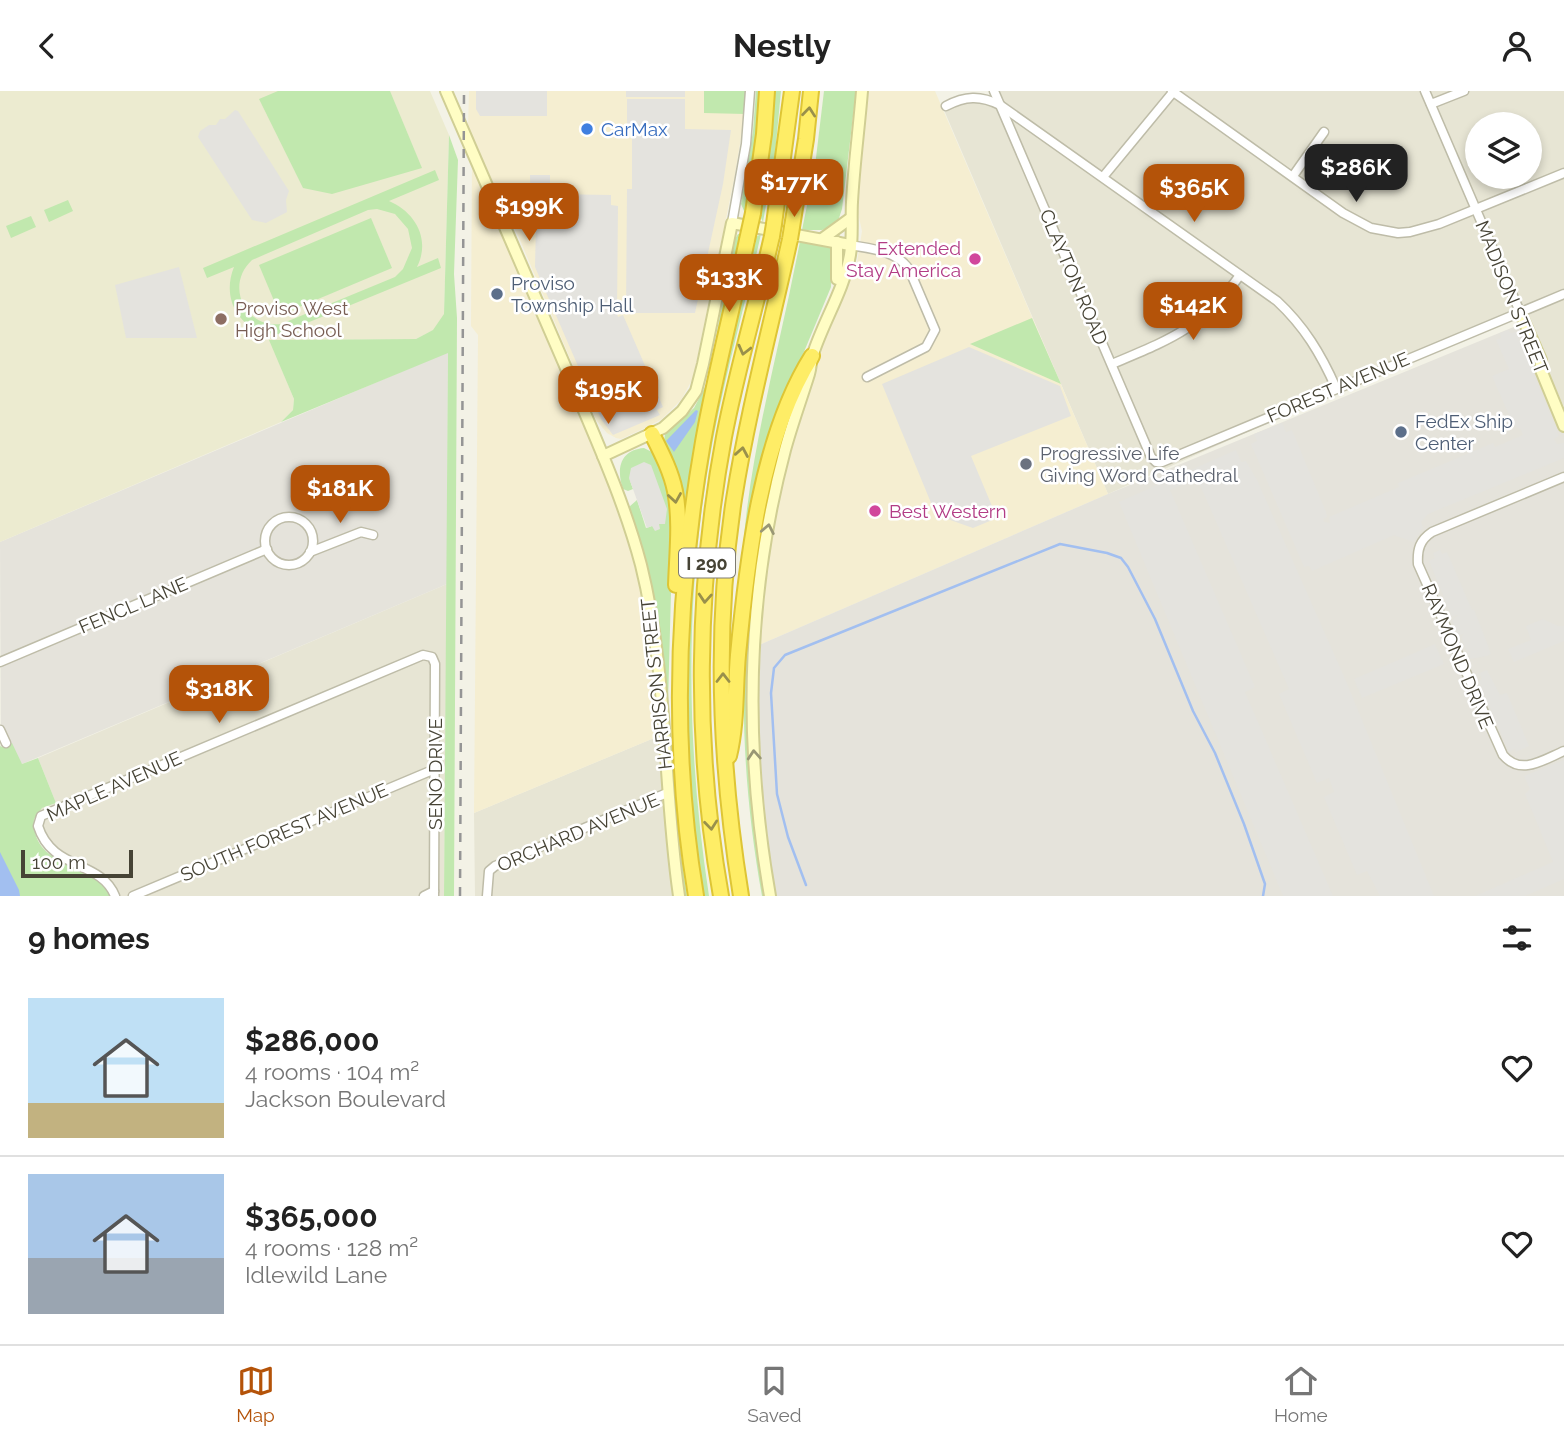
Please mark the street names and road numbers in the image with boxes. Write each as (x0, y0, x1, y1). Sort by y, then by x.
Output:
street label: CLAYTON ROAD (1035, 206, 1113, 348)
street label: MADISON STREET (1471, 217, 1553, 377)
street label: FOREST AVENUE (1263, 347, 1413, 427)
road number: I 290 (679, 549, 735, 577)
street label: FENCL LANE (75, 572, 191, 638)
street label: RAYMOND DRIVE (1418, 580, 1498, 732)
street label: HARRISON STREET (636, 597, 676, 771)
street label: SENO DRIVE (424, 718, 446, 830)
street label: MAPLE AVENUE (43, 746, 185, 826)
street label: SOUTH FOREST AVENUE (177, 778, 391, 886)
street label: ORCHARD AVENUE (494, 788, 662, 876)

